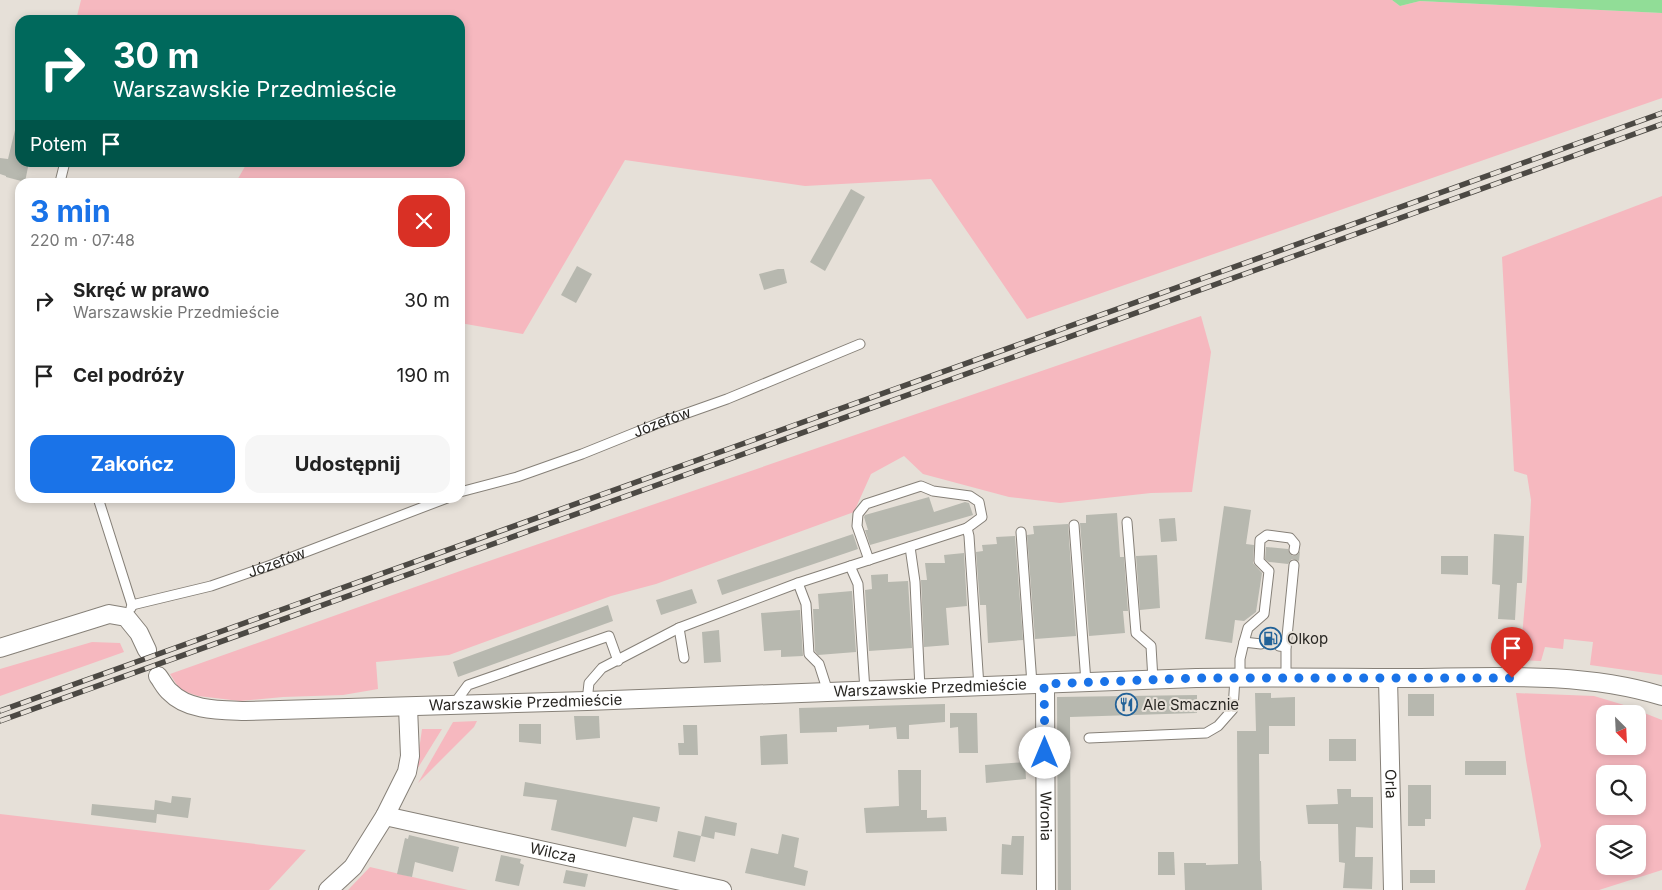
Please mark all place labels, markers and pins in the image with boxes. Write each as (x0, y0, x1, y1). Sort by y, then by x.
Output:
fuel station icon: Olkop (1259, 627, 1283, 651)
pin (1491, 627, 1533, 678)
place label: Olkop (1287, 629, 1328, 648)
restaurant icon: Ale Smacznie (1115, 693, 1139, 717)
place label: Ale Smacznie (1143, 695, 1239, 714)

